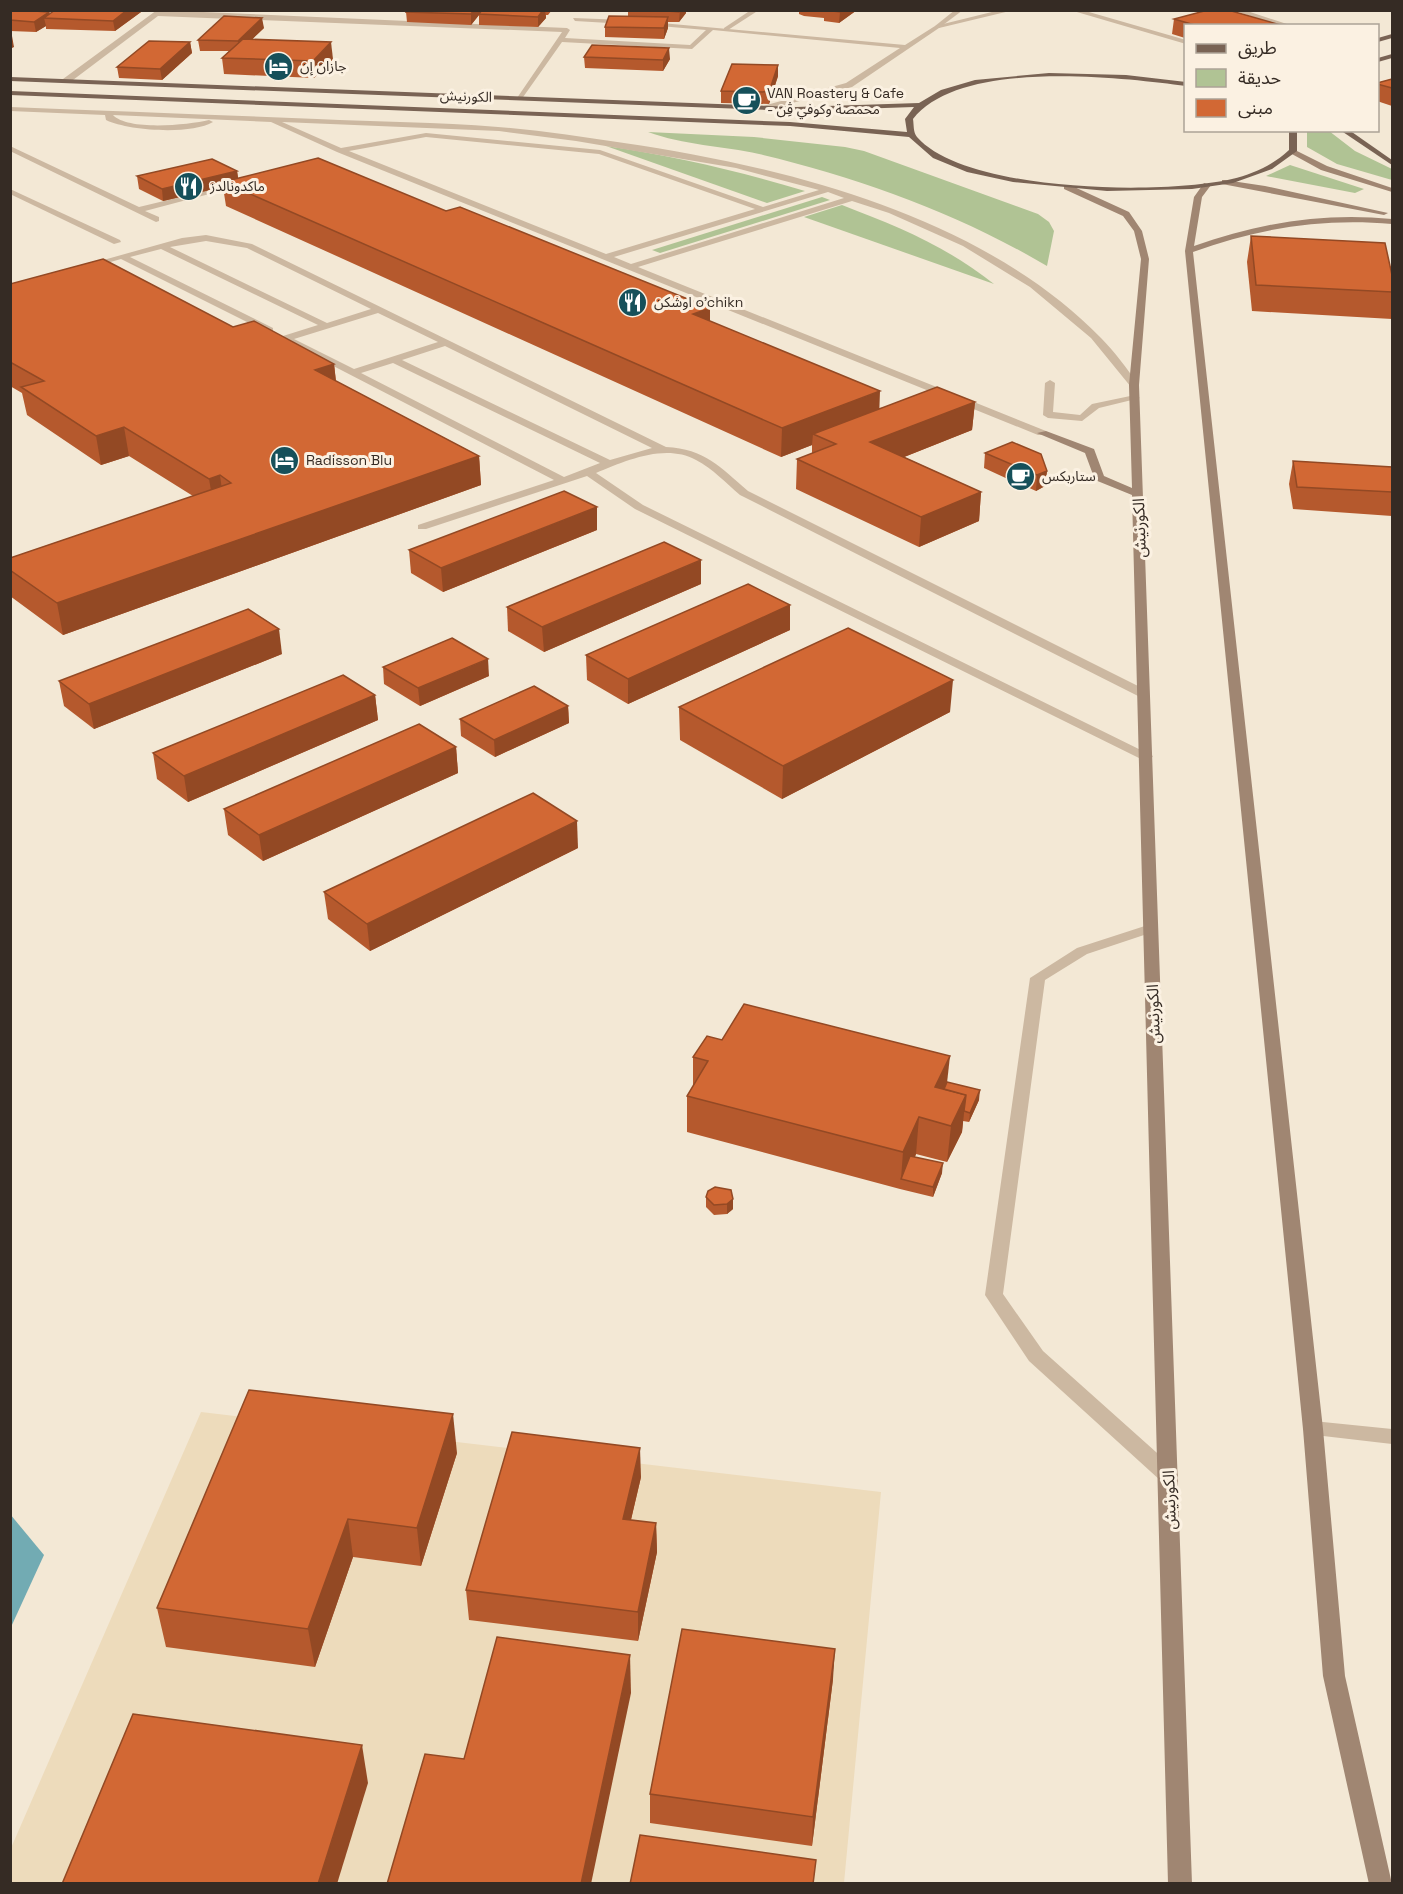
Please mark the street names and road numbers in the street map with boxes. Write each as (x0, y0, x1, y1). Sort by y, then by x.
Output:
street label: الكورنيش (440, 86, 492, 106)
street label: الكورنيش (1128, 498, 1151, 558)
street label: الكورنيش (1142, 984, 1165, 1044)
street label: الكورنيش (1158, 1470, 1181, 1530)

